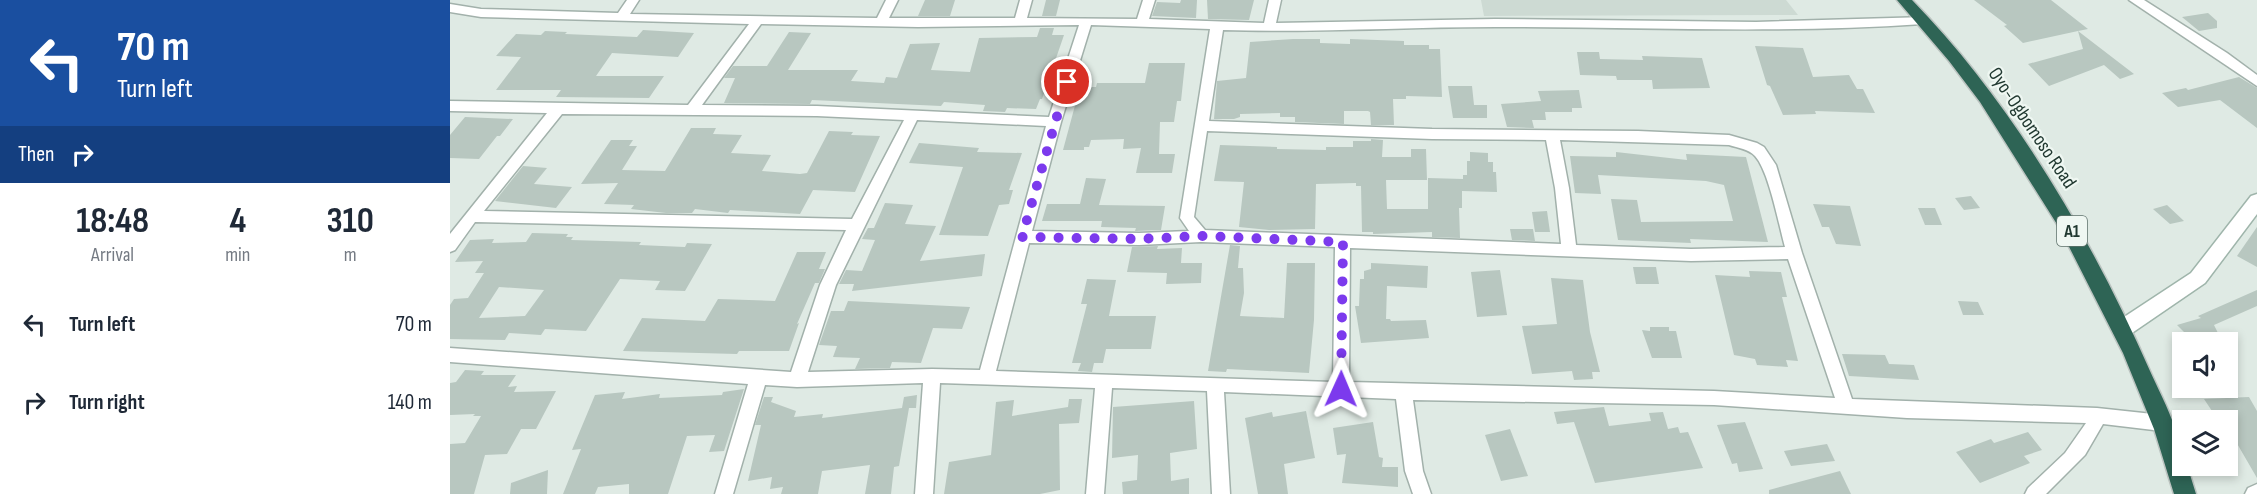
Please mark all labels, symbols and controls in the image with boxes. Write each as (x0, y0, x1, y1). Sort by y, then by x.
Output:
text: 70 m (117, 22, 190, 73)
icon: left (18, 24, 96, 102)
pin (1041, 56, 1092, 107)
street label: Oyo-Ogbomoso Road (1983, 63, 2081, 193)
icon: arrive (1050, 65, 1083, 98)
text: Turn left (117, 73, 193, 105)
icon: right (66, 138, 99, 171)
text: Then (18, 141, 54, 168)
text: 18:48 (76, 200, 149, 243)
text: 4 (229, 200, 246, 243)
text: 310 (326, 200, 374, 243)
road number: A1 (2057, 216, 2087, 246)
text: Arrival (91, 243, 134, 267)
text: min (225, 243, 250, 267)
text: m (344, 243, 357, 267)
icon: left (18, 308, 51, 341)
text: Turn left (69, 311, 135, 338)
text: 70 m (396, 311, 432, 338)
map controls (2172, 332, 2238, 476)
button: sound (2172, 332, 2238, 398)
position arrow (1309, 357, 1373, 421)
icon: right (18, 386, 51, 419)
text: Turn right (69, 389, 145, 416)
text: 140 m (388, 389, 432, 416)
button: layers (2172, 410, 2238, 476)

